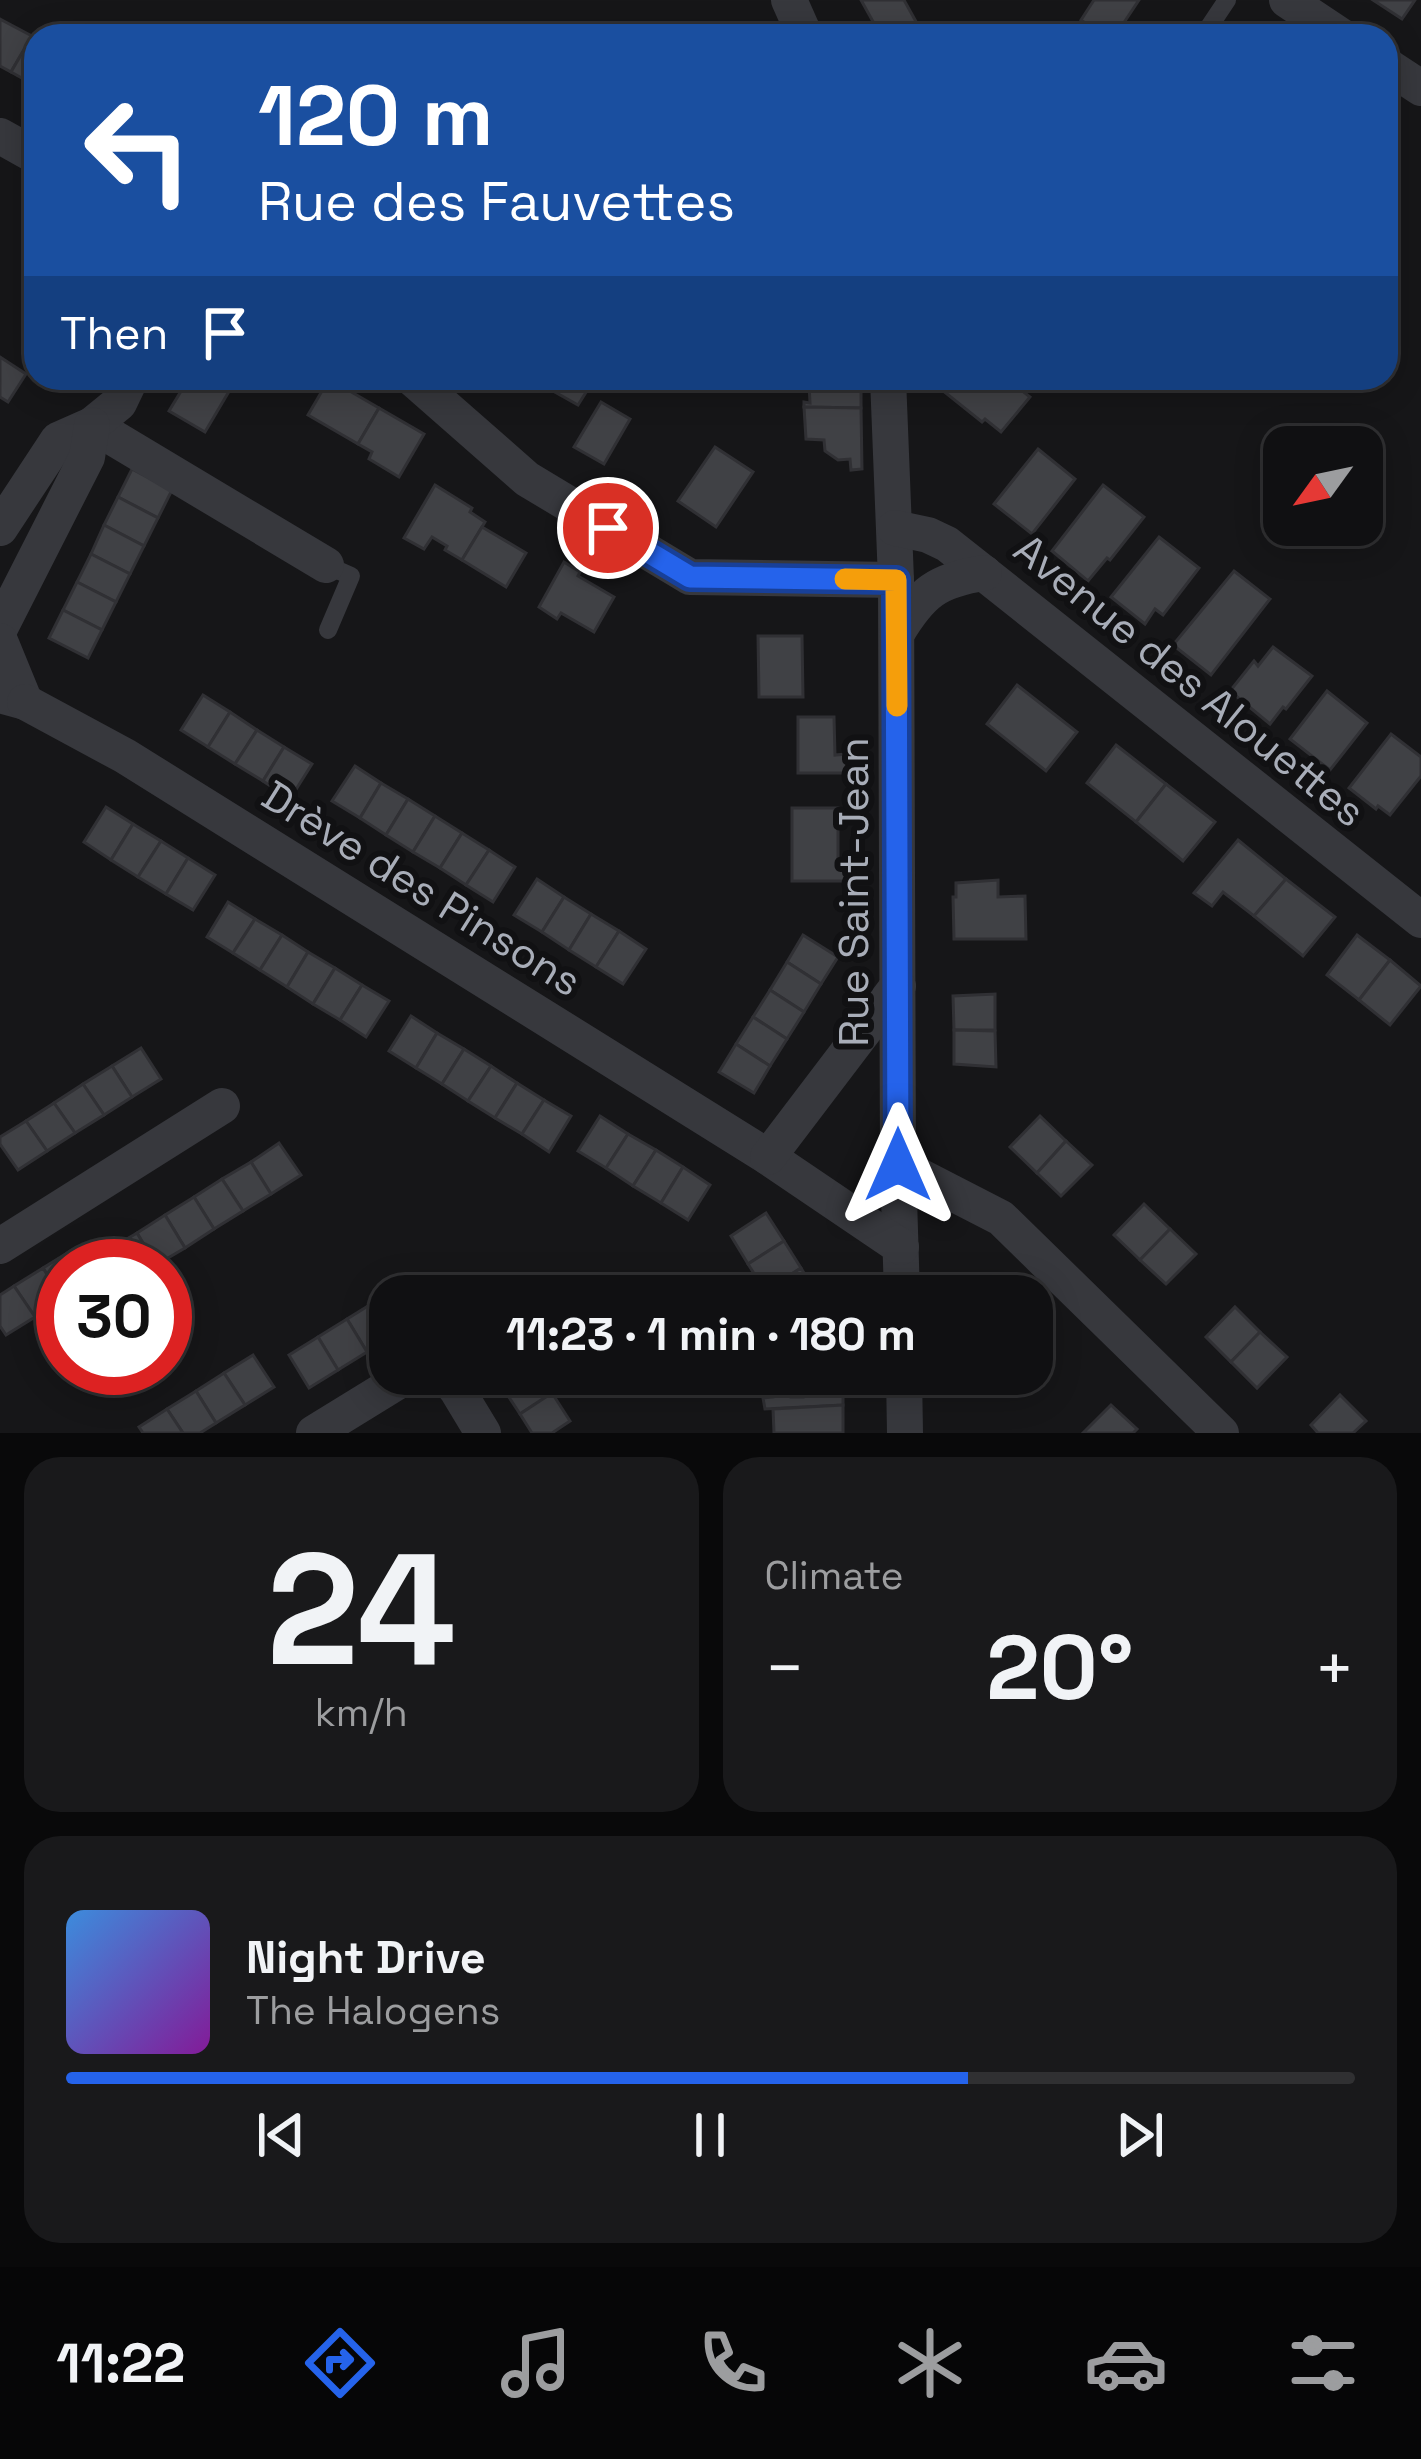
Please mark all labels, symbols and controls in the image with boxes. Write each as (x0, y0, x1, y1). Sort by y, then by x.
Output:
text: 120 m (258, 62, 493, 170)
icon: left (60, 72, 216, 228)
text: Rue des Fauvettes (258, 167, 735, 236)
icon: arrive (192, 300, 258, 366)
text: Then (60, 305, 168, 362)
north arrow (1263, 426, 1383, 546)
map controls (1263, 426, 1383, 546)
pin (557, 477, 659, 579)
icon: arrive (575, 495, 641, 561)
street label: Avenue des Alouettes (1003, 522, 1376, 838)
street label: Rue Saint-Jean (827, 737, 880, 1047)
street label: Drève des Pinsons (252, 769, 591, 1008)
position arrow (835, 1102, 961, 1228)
speed limit sign: 30 (36, 1239, 192, 1395)
text: 11:23 · 1 min · 180 m (506, 1306, 916, 1363)
text: 24 (267, 1510, 456, 1710)
text: Climate (765, 1551, 904, 1600)
text: 20° (986, 1610, 1133, 1725)
text: − (765, 1626, 805, 1710)
text: + (1314, 1626, 1355, 1710)
text: km/h (315, 1688, 408, 1737)
text: Night Drive (246, 1929, 486, 1986)
text: The Halogens (246, 1986, 500, 2035)
icon: previous (248, 2102, 314, 2168)
icon: pause (677, 2102, 743, 2168)
icon: next (1107, 2102, 1173, 2168)
icon: directions (298, 2321, 382, 2405)
icon: music (494, 2321, 578, 2405)
icon: phone (691, 2321, 775, 2405)
icon: climate (888, 2321, 972, 2405)
icon: car (1084, 2321, 1168, 2405)
icon: filters (1281, 2321, 1365, 2405)
text: 11:22 (56, 2329, 185, 2398)

